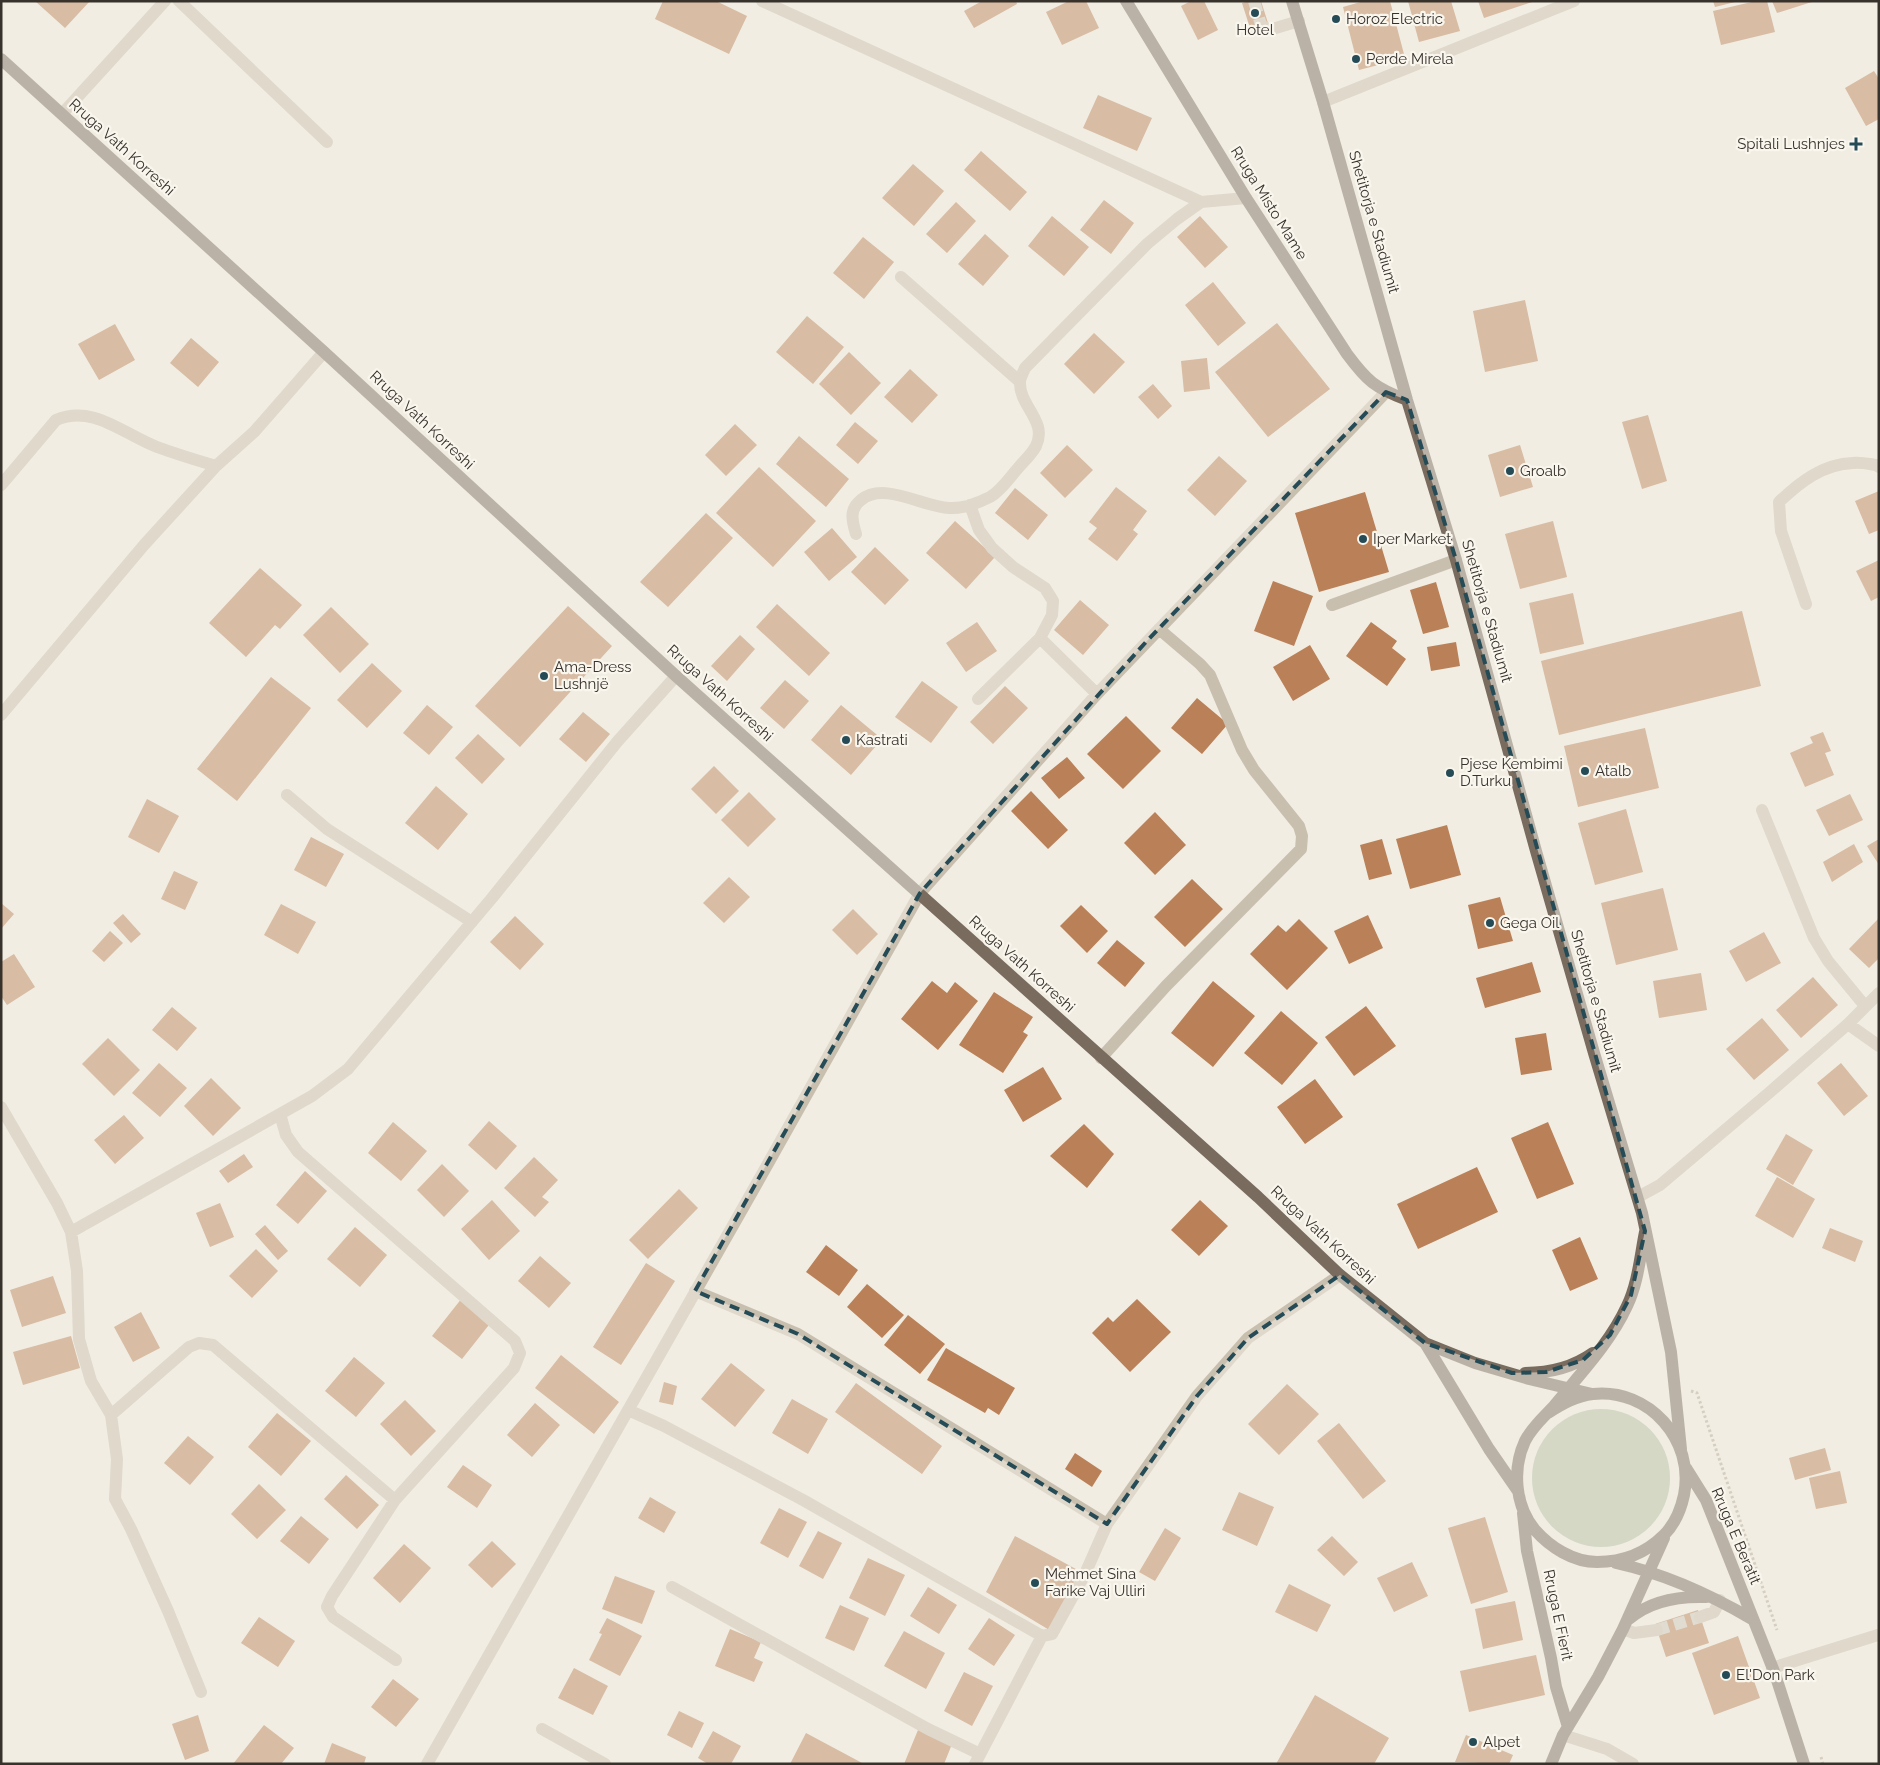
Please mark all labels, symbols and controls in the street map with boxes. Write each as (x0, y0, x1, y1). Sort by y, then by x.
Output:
marker: Hotel (1249, 7, 1261, 19)
place label: Horoz Electric (1346, 10, 1443, 28)
marker: Horoz Electric (1330, 13, 1342, 25)
place label: Hotel (1236, 21, 1275, 39)
place label: Perde Mirela (1366, 50, 1454, 68)
marker: Perde Mirela (1350, 53, 1362, 65)
street label: Rruga Vath Korreshi (65, 95, 179, 199)
place label: Spitali Lushnjes (1737, 135, 1845, 153)
marker: Spitali Lushnjes (1849, 137, 1863, 151)
street label: Rruga Misto Mame (1227, 143, 1311, 263)
street label: Shetitorja e Stadiumit (1345, 149, 1403, 295)
street label: Rruga Vath Korreshi (366, 367, 478, 473)
place label: Groalb (1520, 462, 1566, 480)
marker: Groalb (1504, 465, 1516, 477)
place label: Iper Market (1373, 530, 1451, 548)
marker: Iper Market (1357, 533, 1369, 545)
street label: Shetitorja e Stadiumit (1458, 538, 1516, 684)
street label: Rruga Vath Korreshi (663, 641, 777, 745)
place label: Ama-Dress Lushnjë (554, 658, 631, 693)
marker: Ama-Dress Lushnjë (538, 670, 550, 682)
place label: Kastrati (856, 731, 908, 749)
marker: Kastrati (840, 734, 852, 746)
place label: Pjese Kembimi D.Turku (1460, 755, 1563, 790)
place label: Atalb (1595, 762, 1631, 780)
marker: Atalb (1579, 765, 1591, 777)
marker: Pjese Kembimi D.Turku (1444, 767, 1456, 779)
street label: Rruga Vath Korreshi (965, 912, 1079, 1016)
place label: Gega Oil (1500, 914, 1560, 932)
marker: Gega Oil (1484, 917, 1496, 929)
street label: Shetitorja e Stadiumit (1567, 928, 1625, 1074)
street label: Rruga Vath Korreshi (1267, 1182, 1379, 1288)
street label: Rruga E Beratit (1707, 1485, 1765, 1587)
place label: Mehmet Sina Farike Vaj Ulliri (1045, 1565, 1145, 1600)
street label: Rruga E Fierit (1540, 1568, 1576, 1662)
marker: Mehmet Sina Farike Vaj Ulliri (1029, 1577, 1041, 1589)
place label: El'Don Park (1736, 1666, 1815, 1684)
marker: El'Don Park (1720, 1669, 1732, 1681)
place label: Alpet (1483, 1733, 1520, 1751)
marker: Alpet (1467, 1736, 1479, 1748)

